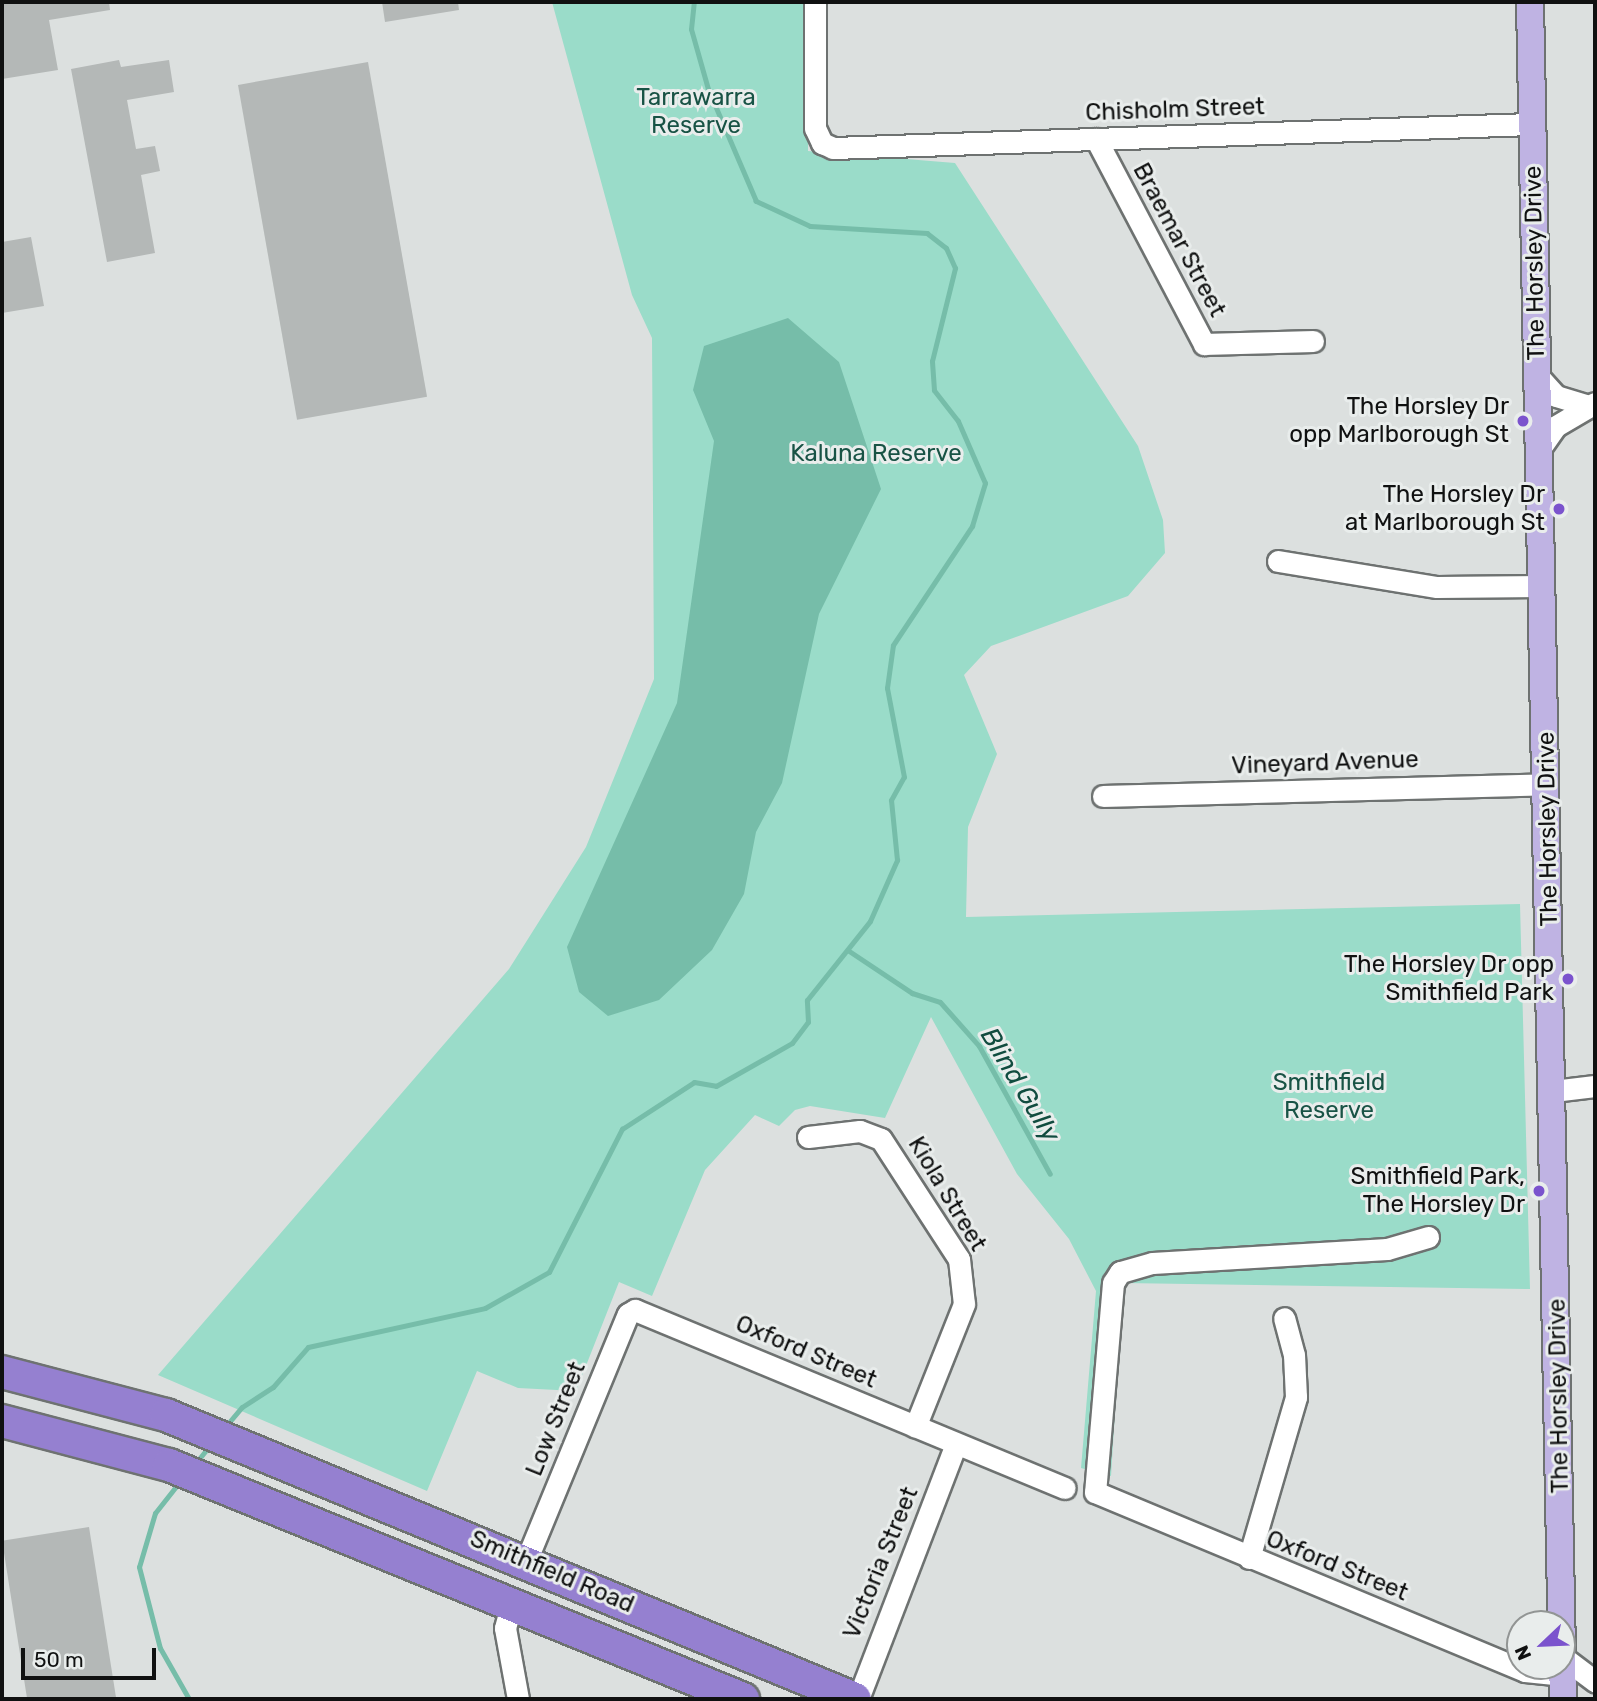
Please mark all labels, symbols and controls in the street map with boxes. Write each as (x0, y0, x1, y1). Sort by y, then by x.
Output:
park label: Tarrawarra Reserve (636, 84, 756, 140)
street label: Chisholm Street (1085, 92, 1265, 128)
street label: Braemar Street (1126, 158, 1232, 322)
street label: The Horsley Drive (1519, 165, 1551, 361)
place label: The Horsley Dr opp Marlborough St (1289, 393, 1509, 449)
marker: The Horsley Dr opp Marlborough St (1515, 413, 1531, 429)
park label: Kaluna Reserve (790, 440, 962, 468)
place label: The Horsley Dr at Marlborough St (1345, 481, 1545, 537)
marker: The Horsley Dr at Marlborough St (1551, 501, 1567, 517)
street label: The Horsley Drive (1532, 731, 1564, 927)
street label: Vineyard Avenue (1231, 745, 1419, 781)
place label: The Horsley Dr opp Smithfield Park (1343, 951, 1554, 1007)
marker: The Horsley Dr opp Smithfield Park (1560, 971, 1576, 987)
water label: Blind Gully (974, 1022, 1066, 1148)
park label: Smithfield Reserve (1273, 1069, 1385, 1125)
street label: Kiola Street (902, 1132, 992, 1256)
place label: Smithfield Park, The Horsley Dr (1351, 1163, 1525, 1219)
marker: Smithfield Park, The Horsley Dr (1531, 1183, 1547, 1199)
street label: The Horsley Drive (1543, 1298, 1575, 1494)
street label: Oxford Street (731, 1309, 881, 1395)
street label: Low Street (520, 1357, 592, 1481)
street label: Victoria Street (837, 1483, 925, 1643)
street label: Smithfield Road (466, 1524, 638, 1620)
street label: Oxford Street (1262, 1524, 1412, 1608)
north arrow (1506, 1610, 1576, 1680)
scale bar (24, 1634, 159, 1678)
text: N (1510, 1642, 1536, 1663)
text: 50 m (34, 1647, 84, 1672)

